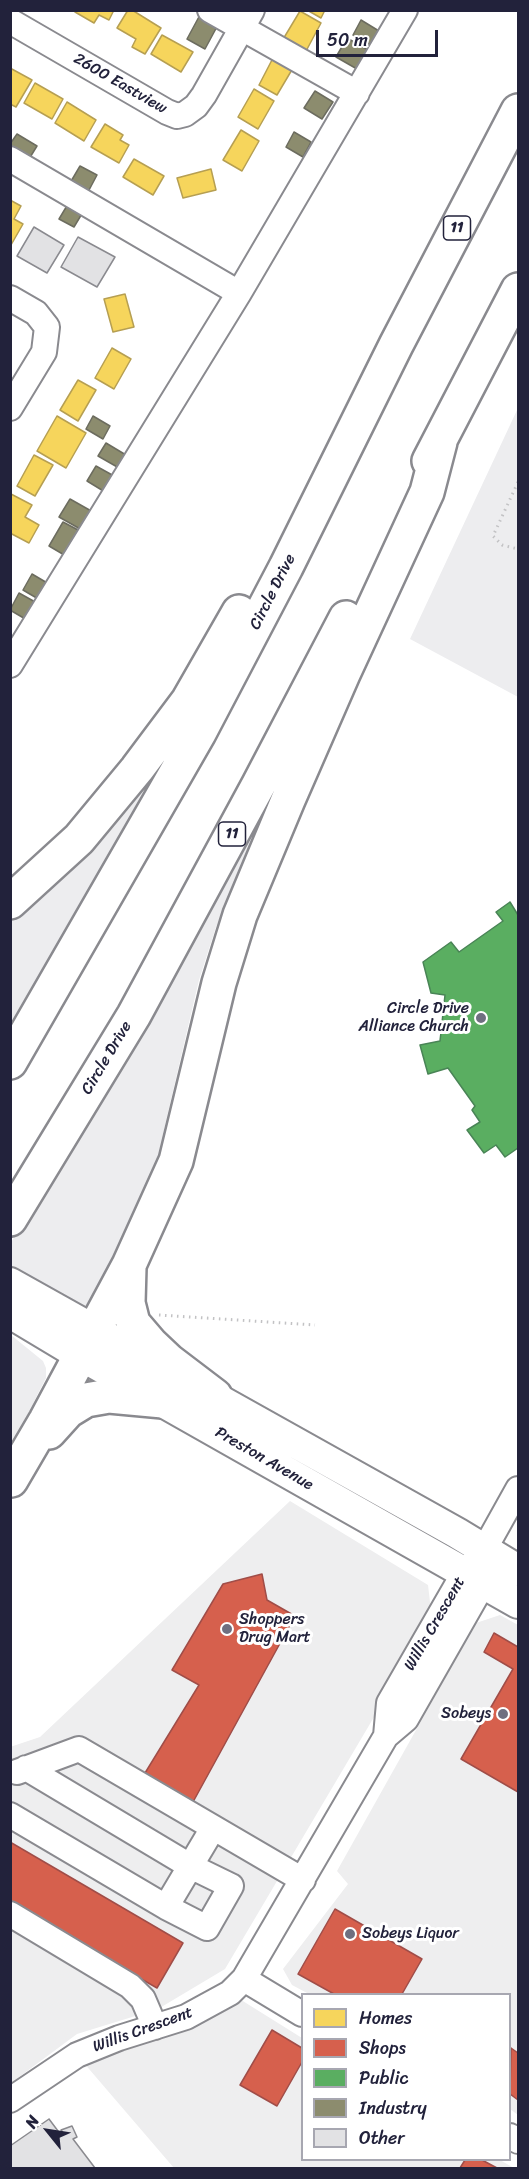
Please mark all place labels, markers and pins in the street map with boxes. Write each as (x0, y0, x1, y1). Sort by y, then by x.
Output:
place label: Circle Drive Alliance Church (359, 999, 469, 1037)
marker: Circle Drive Alliance Church (474, 1011, 488, 1025)
place label: Shoppers Drug Mart (239, 1610, 311, 1648)
marker: Shoppers Drug Mart (220, 1622, 234, 1636)
place label: Sobeys (441, 1704, 491, 1724)
marker: Sobeys (496, 1707, 510, 1721)
place label: Sobeys Liquor (362, 1924, 459, 1944)
marker: Sobeys Liquor (343, 1927, 357, 1941)

